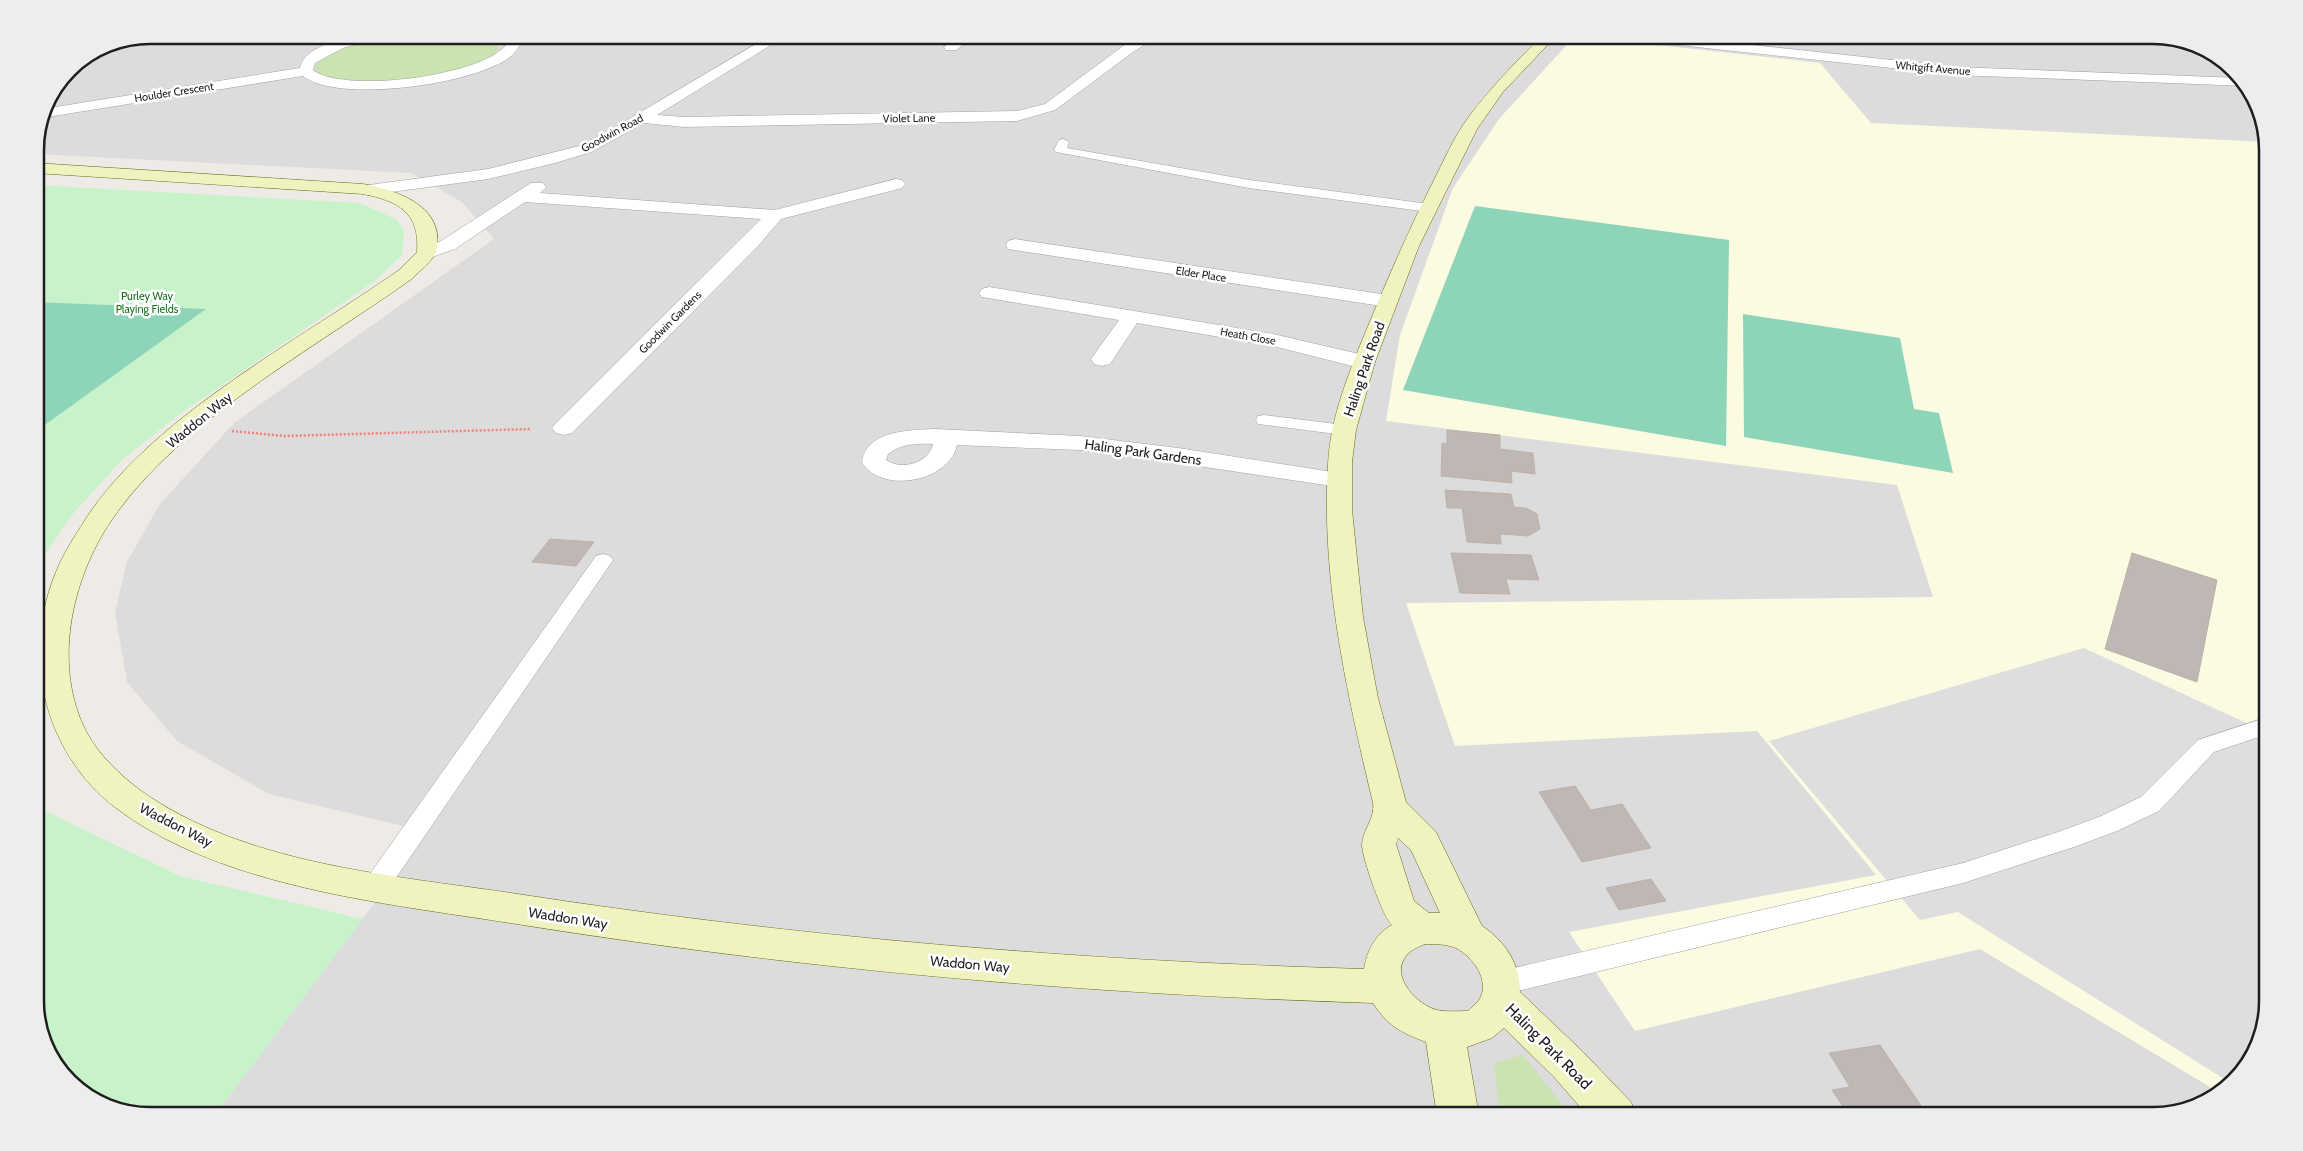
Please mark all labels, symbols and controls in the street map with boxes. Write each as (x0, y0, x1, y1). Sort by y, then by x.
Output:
street label: Whitgift Avenue (1895, 58, 1971, 78)
street label: Houlder Crescent (133, 79, 215, 105)
street label: Goodwin Road (579, 111, 645, 155)
street label: Violet Lane (883, 111, 936, 125)
street label: Elder Place (1175, 263, 1228, 285)
street label: Goodwin Gardens (636, 287, 705, 356)
park label: Purley Way Playing Fields (116, 289, 179, 316)
street label: Haling Park Road (1339, 319, 1389, 419)
street label: Heath Close (1219, 324, 1277, 348)
street label: Waddon Way (162, 388, 236, 452)
street label: Haling Park Gardens (1083, 435, 1203, 469)
street label: Waddon Way (136, 799, 216, 851)
street label: Waddon Way (527, 903, 609, 933)
street label: Waddon Way (929, 952, 1011, 976)
street label: Haling Park Road (1502, 999, 1596, 1093)

